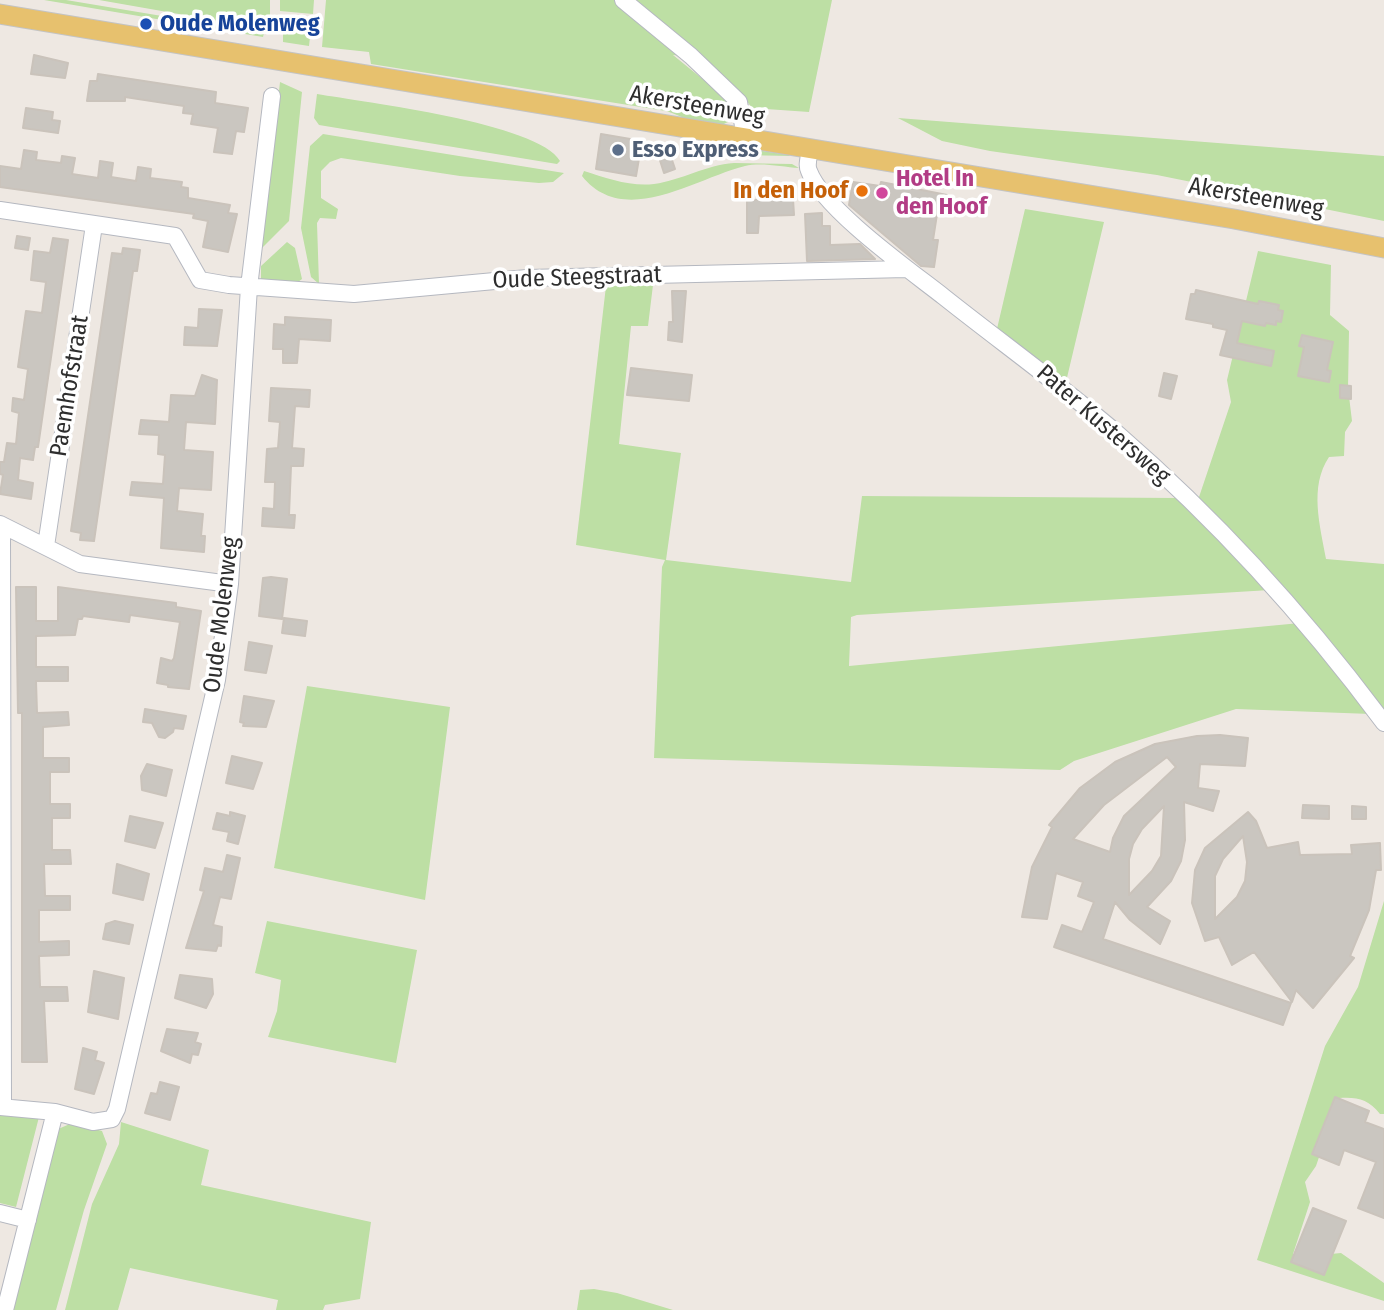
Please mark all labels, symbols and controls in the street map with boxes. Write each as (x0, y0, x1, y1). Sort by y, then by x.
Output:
place label: Oude Molenweg (160, 10, 320, 38)
marker: Oude Molenweg (138, 16, 154, 32)
street label: Akersteenweg (627, 80, 767, 132)
place label: Esso Express (632, 136, 759, 164)
marker: Esso Express (610, 142, 626, 158)
place label: Hotel In den Hoof (896, 165, 987, 221)
street label: Akersteenweg (1186, 172, 1326, 224)
place label: In den Hoof (733, 177, 848, 205)
marker: In den Hoof (854, 183, 870, 199)
marker: Hotel In den Hoof (874, 185, 890, 201)
street label: Oude Steegstraat (492, 261, 662, 295)
street label: Paemhofstraat (45, 313, 95, 459)
street label: Pater Kustersweg (1030, 359, 1176, 491)
street label: Oude Molenweg (198, 535, 246, 695)

